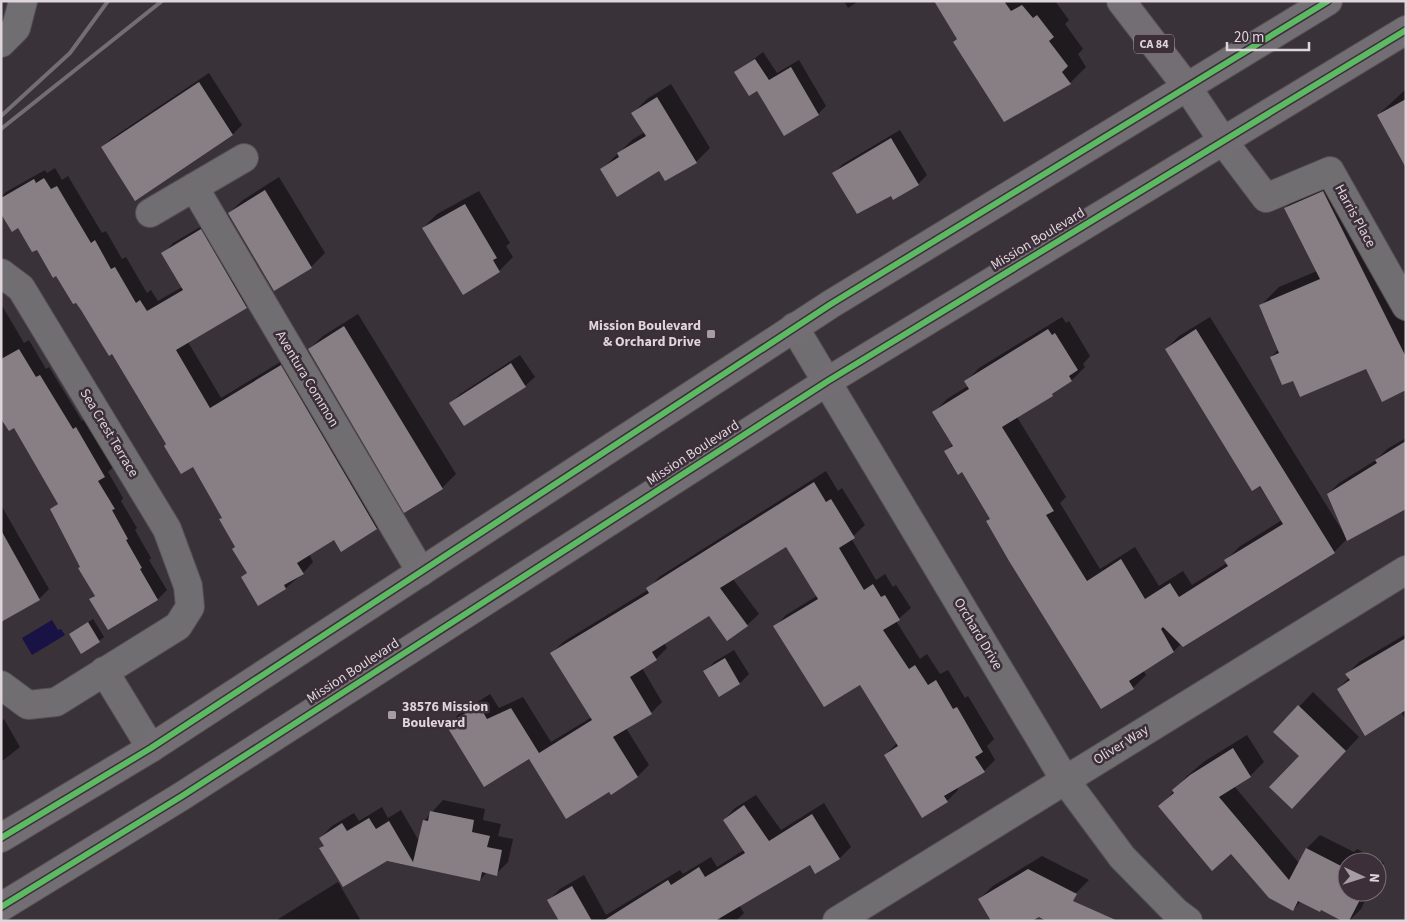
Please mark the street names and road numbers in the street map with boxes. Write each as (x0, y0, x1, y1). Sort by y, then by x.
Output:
road number: CA 84 (1134, 34, 1174, 54)
street label: Harris Place (1329, 181, 1381, 251)
street label: Mission Boulevard (987, 203, 1089, 275)
street label: Aventura Common (270, 327, 344, 431)
street label: Sea Crest Terrace (75, 385, 143, 481)
street label: Mission Boulevard (643, 416, 743, 490)
street label: Orchard Drive (949, 594, 1007, 674)
street label: Mission Boulevard (303, 634, 403, 708)
street label: Oliver Way (1090, 720, 1153, 770)

